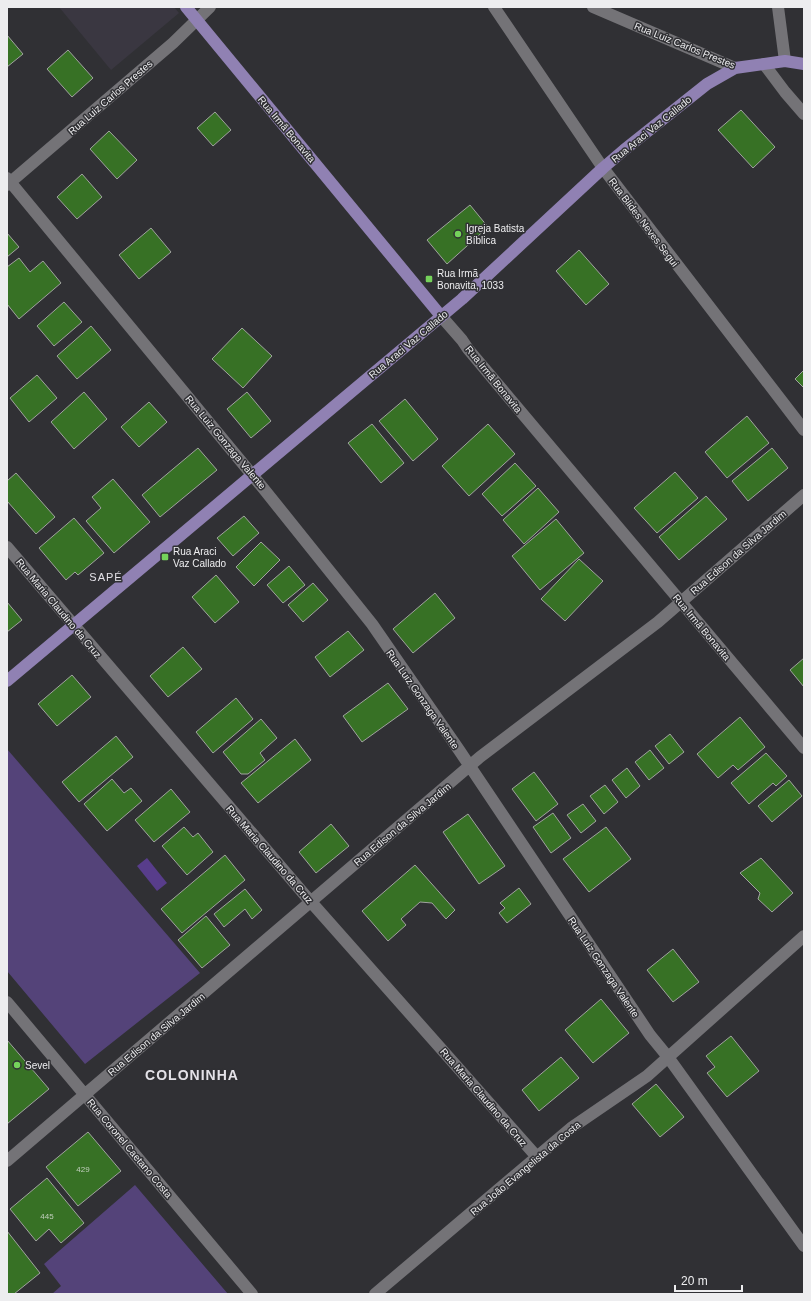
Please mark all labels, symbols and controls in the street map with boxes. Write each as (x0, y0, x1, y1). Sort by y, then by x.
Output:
street label: Rua Luiz Carlos Prestes (633, 20, 737, 71)
street label: Rua Luiz Carlos Prestes (66, 58, 155, 137)
street label: Rua Irmã Bonavita (256, 94, 318, 165)
street label: Rua Araci Vaz Callado (609, 94, 694, 165)
street label: Rua Blides Neves Segui (607, 176, 680, 269)
place label: Igreja Batista Bíblica (466, 223, 525, 246)
marker: Igreja Batista Bíblica (453, 229, 463, 239)
place label: Rua Irmã Bonavita, 1033 (437, 268, 504, 291)
marker: Rua Irmã Bonavita, 1033 (424, 274, 434, 284)
street label: Rua Araci Vaz Callado (367, 308, 450, 381)
street label: Rua Irmã Bonavita (463, 344, 524, 415)
street label: Rua Luiz Gonzaga Valente (183, 393, 268, 492)
street label: Rua Edison da Silva Jardim (688, 508, 788, 597)
place label: Rua Araci Vaz Callado (173, 546, 227, 569)
marker: Rua Araci Vaz Callado (160, 552, 170, 562)
street label: Rua Maria Claudino da Cruz (14, 556, 103, 660)
district label: SAPÉ (89, 571, 123, 583)
street label: Rua Irmã Bonavita (671, 592, 733, 663)
street label: Rua Luiz Gonzaga Valente (384, 647, 461, 751)
street label: Rua Edison da Silva Jardim (352, 781, 453, 868)
street label: Rua Maria Claudino da Cruz (224, 803, 315, 906)
street label: Rua Luiz Gonzaga Valente (566, 915, 642, 1020)
street label: Rua Edison da Silva Jardim (106, 991, 207, 1078)
street label: Rua Maria Claudino da Cruz (438, 1046, 529, 1149)
marker: Sevel (12, 1060, 22, 1070)
place label: Sevel (25, 1060, 50, 1071)
district label: COLONINHA (145, 1067, 239, 1083)
street label: Rua Coronel Caetano Costa (85, 1097, 174, 1200)
street label: Rua João Evangelista da Costa (468, 1119, 583, 1218)
house number: 429 (76, 1165, 90, 1174)
house number: 445 (40, 1212, 54, 1221)
scale bar (675, 1267, 742, 1293)
text: 20 m (681, 1274, 708, 1288)

